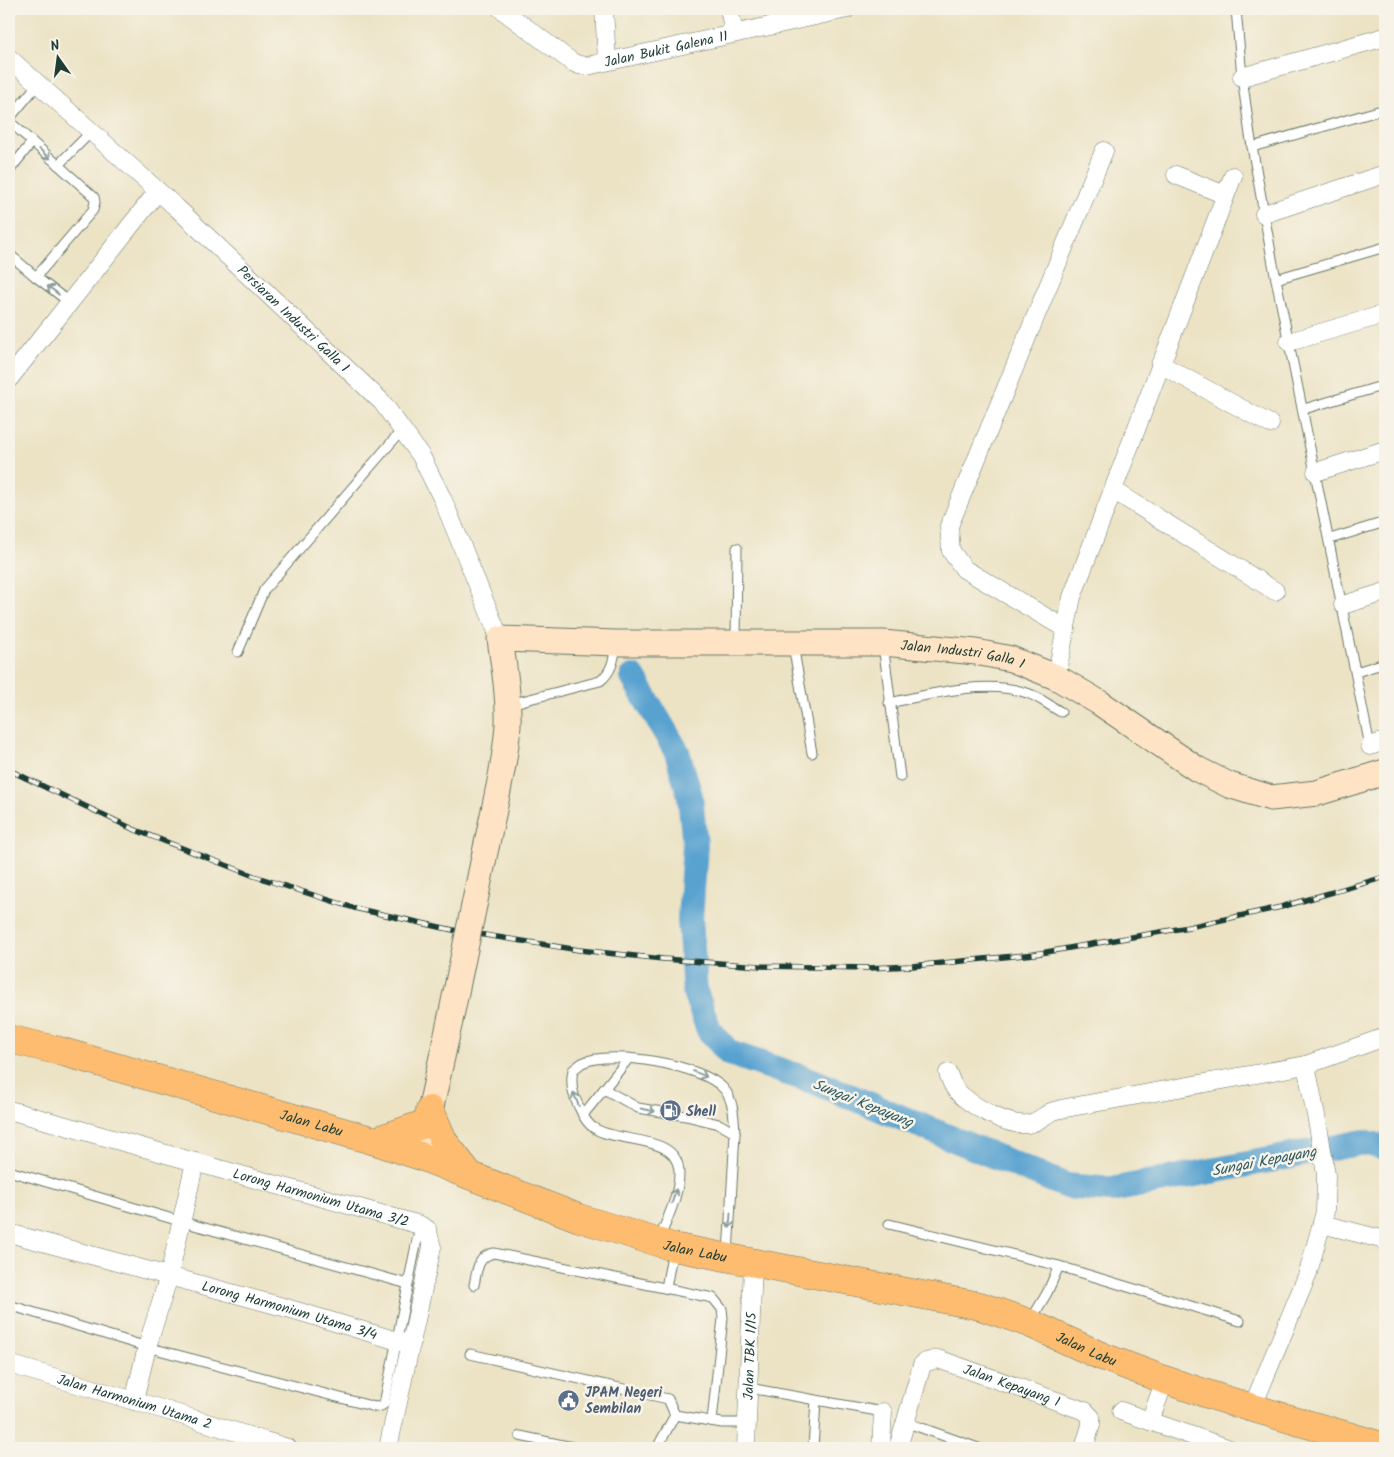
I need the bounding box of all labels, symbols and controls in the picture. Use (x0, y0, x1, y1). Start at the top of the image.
street label: Jalan Bukit Galena 11 (602, 25, 730, 74)
north arrow (32, 32, 82, 82)
text: N (48, 35, 62, 58)
one-way arrow (39, 148, 52, 160)
street label: Persiaran Industri Galla 1 (232, 260, 354, 378)
one-way arrow (47, 284, 60, 295)
street label: Jalan Industri Galla 1 (900, 635, 1028, 675)
one-way arrow (692, 1070, 707, 1080)
water label: Sungai Kepayang (809, 1073, 917, 1135)
one-way arrow (570, 1092, 580, 1107)
fuel station icon: Shell (658, 1099, 682, 1123)
place label: Shell (686, 1101, 716, 1123)
street label: Jalan Labu (277, 1104, 346, 1143)
one-way arrow (639, 1105, 655, 1115)
water label: Sungai Kepayang (1210, 1140, 1319, 1184)
street label: Lorong Harmonium Utama 3/2 (230, 1163, 411, 1233)
one-way arrow (670, 1189, 680, 1205)
one-way arrow (726, 1212, 735, 1228)
street label: Jalan Labu (660, 1235, 729, 1269)
street label: Lorong Harmonium Utama 3/4 (199, 1275, 380, 1346)
street label: Jalan TBK 1/15 (738, 1310, 763, 1400)
street label: Jalan Labu (1052, 1327, 1120, 1373)
street label: Jalan Kepayang 1 (960, 1359, 1063, 1413)
street label: Jalan Harmonium Utama 2 (54, 1369, 214, 1436)
place label: JPAM Negeri Sembilan (585, 1382, 663, 1420)
public building icon: JPAM Negeri Sembilan (557, 1388, 581, 1412)

